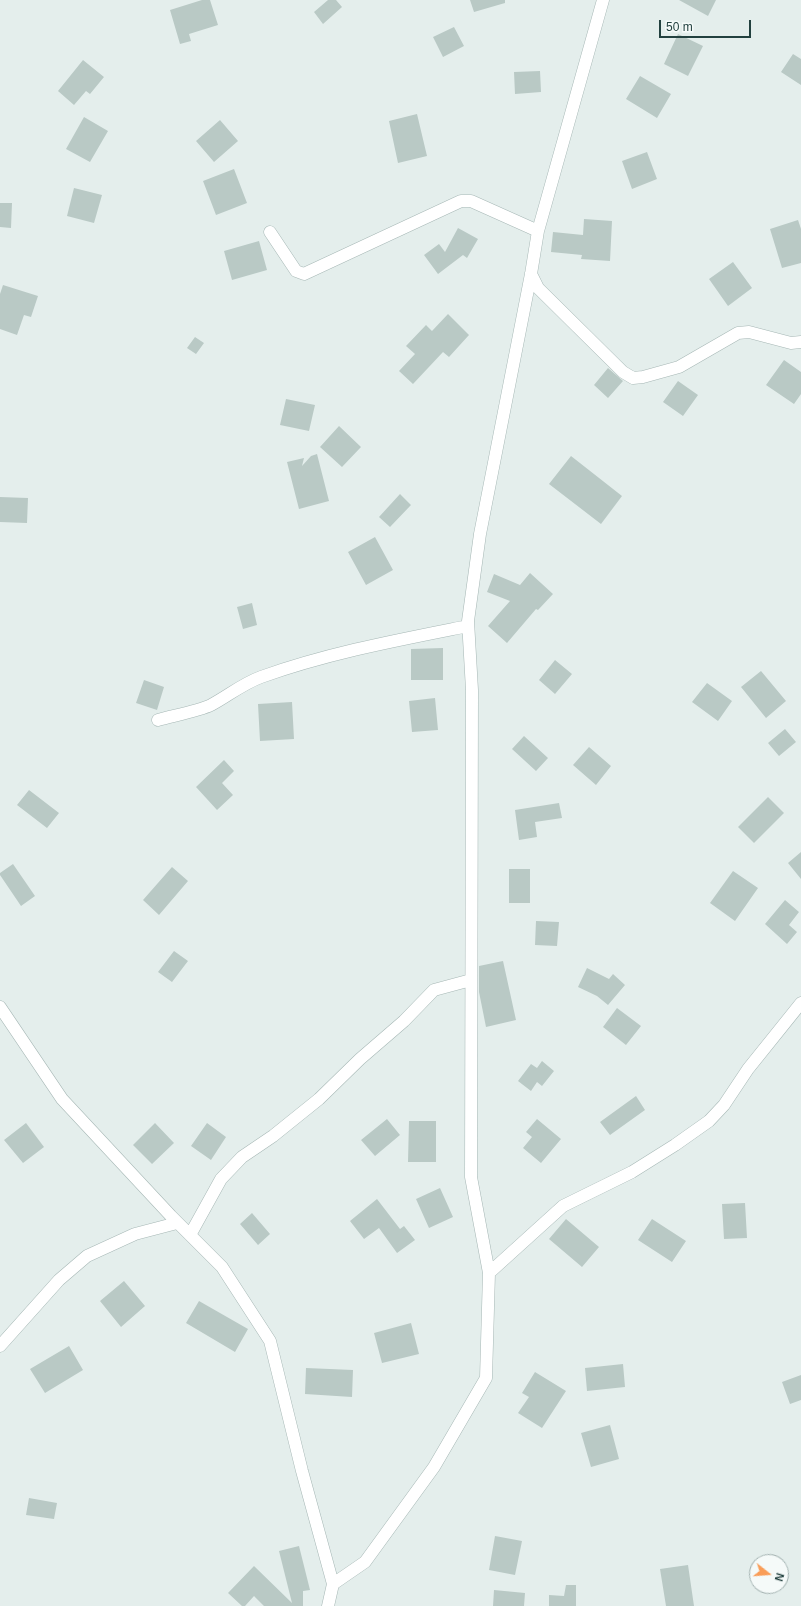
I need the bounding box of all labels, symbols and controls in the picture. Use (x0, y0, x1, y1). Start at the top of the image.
scale bar (661, 12, 753, 38)
text: 50 m (666, 20, 693, 34)
north arrow (749, 1554, 789, 1594)
text: N (773, 1572, 786, 1583)

